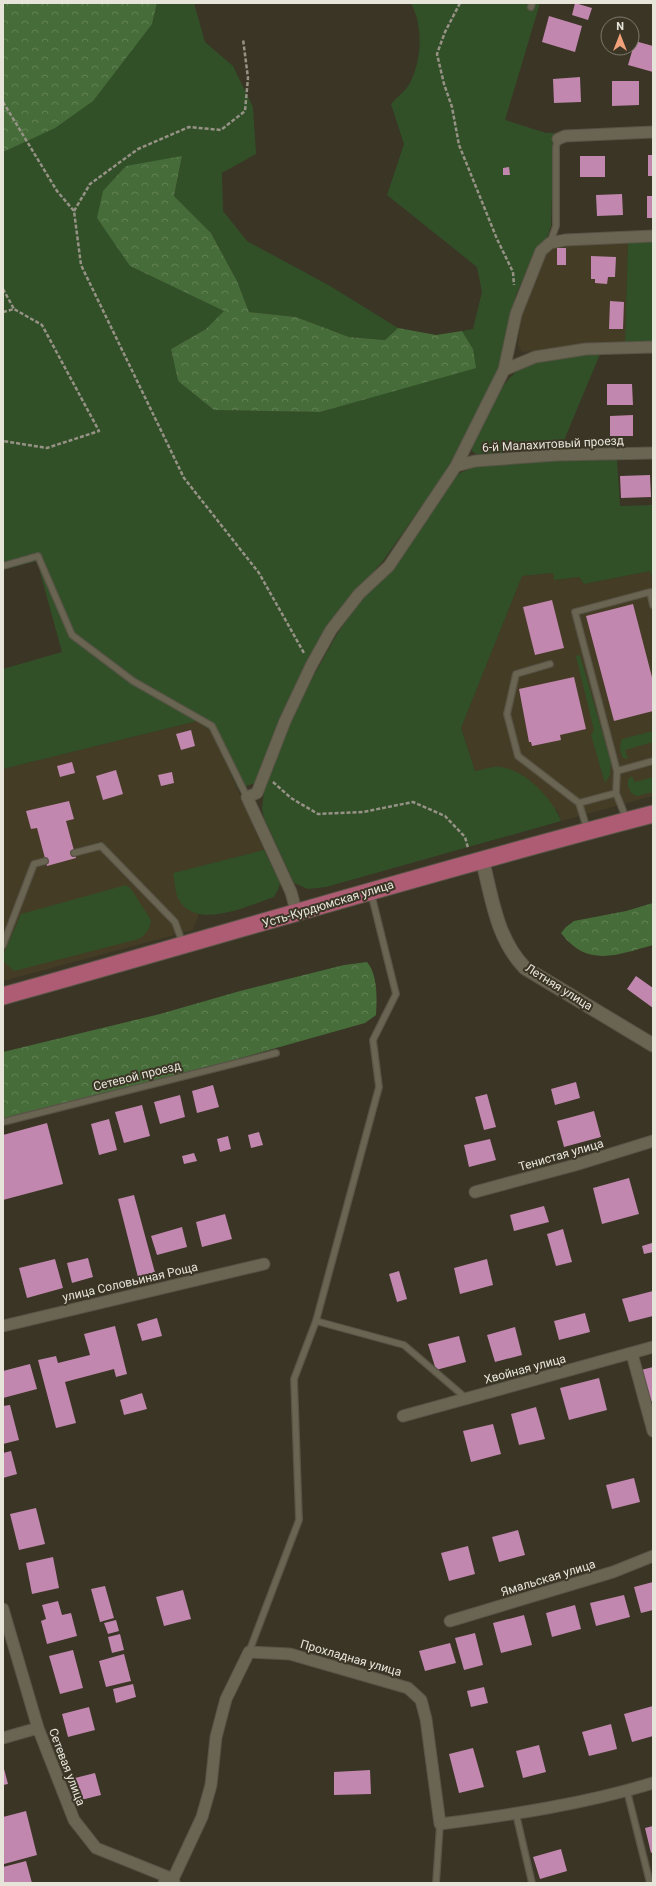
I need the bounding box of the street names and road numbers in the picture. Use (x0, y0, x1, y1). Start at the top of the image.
street label: 6-й Малахитовый проезд (482, 433, 624, 455)
street label: Усть-Курдюмская улица (261, 877, 395, 931)
street label: Летняя улица (523, 961, 595, 1013)
street label: Сетевой проезд (92, 1058, 182, 1094)
street label: Тенистая улица (517, 1136, 605, 1174)
street label: улица Соловьиная Роща (61, 1260, 199, 1304)
street label: Хвойная улица (483, 1351, 567, 1387)
street label: Ямальская улица (499, 1557, 597, 1599)
street label: Прохладная улица (299, 1637, 403, 1679)
street label: Сетевая улица (46, 1726, 88, 1808)

